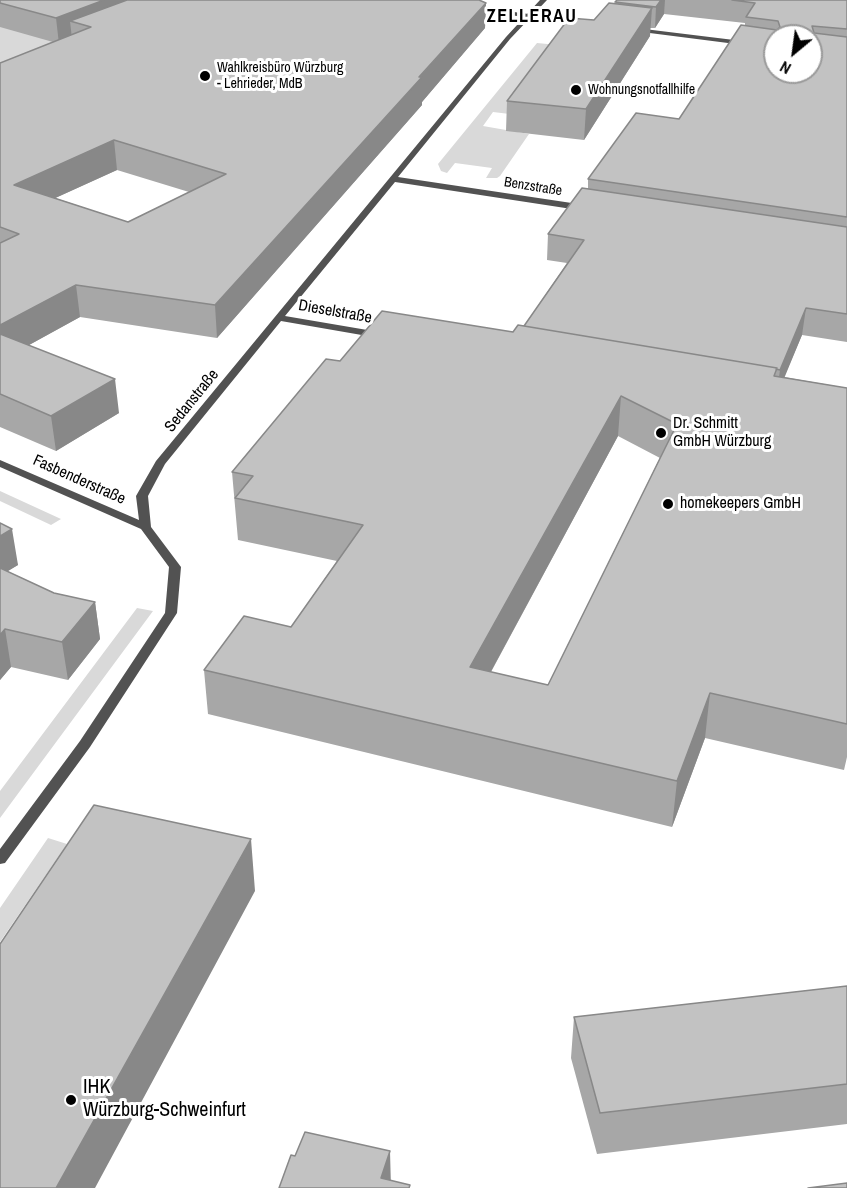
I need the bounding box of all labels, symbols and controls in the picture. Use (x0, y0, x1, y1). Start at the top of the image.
district label: ZELLERAU (487, 6, 577, 28)
north arrow (763, 24, 823, 84)
text: N (776, 56, 795, 80)
place label: Wahlkreisbüro Würzburg - Lehrieder, MdB (217, 60, 343, 92)
marker: Wahlkreisbüro Würzburg - Lehrieder, MdB (198, 69, 212, 83)
place label: Wohnungsnotfallhilfe (588, 82, 695, 98)
marker: Wohnungsnotfallhilfe (569, 83, 583, 97)
street label: Benzstraße (503, 174, 563, 200)
street label: Dieselstraße (297, 296, 373, 328)
street label: Sedanstraße (161, 366, 223, 436)
place label: Dr. Schmitt GmbH Würzburg (673, 414, 771, 452)
marker: Dr. Schmitt GmbH Würzburg (654, 426, 668, 440)
street label: Fasbenderstraße (30, 451, 128, 509)
place label: homekeepers GmbH (680, 494, 801, 514)
marker: homekeepers GmbH (661, 497, 675, 511)
place label: IHK Würzburg-Schweinfurt (83, 1076, 246, 1123)
marker: IHK Würzburg-Schweinfurt (64, 1093, 78, 1107)

